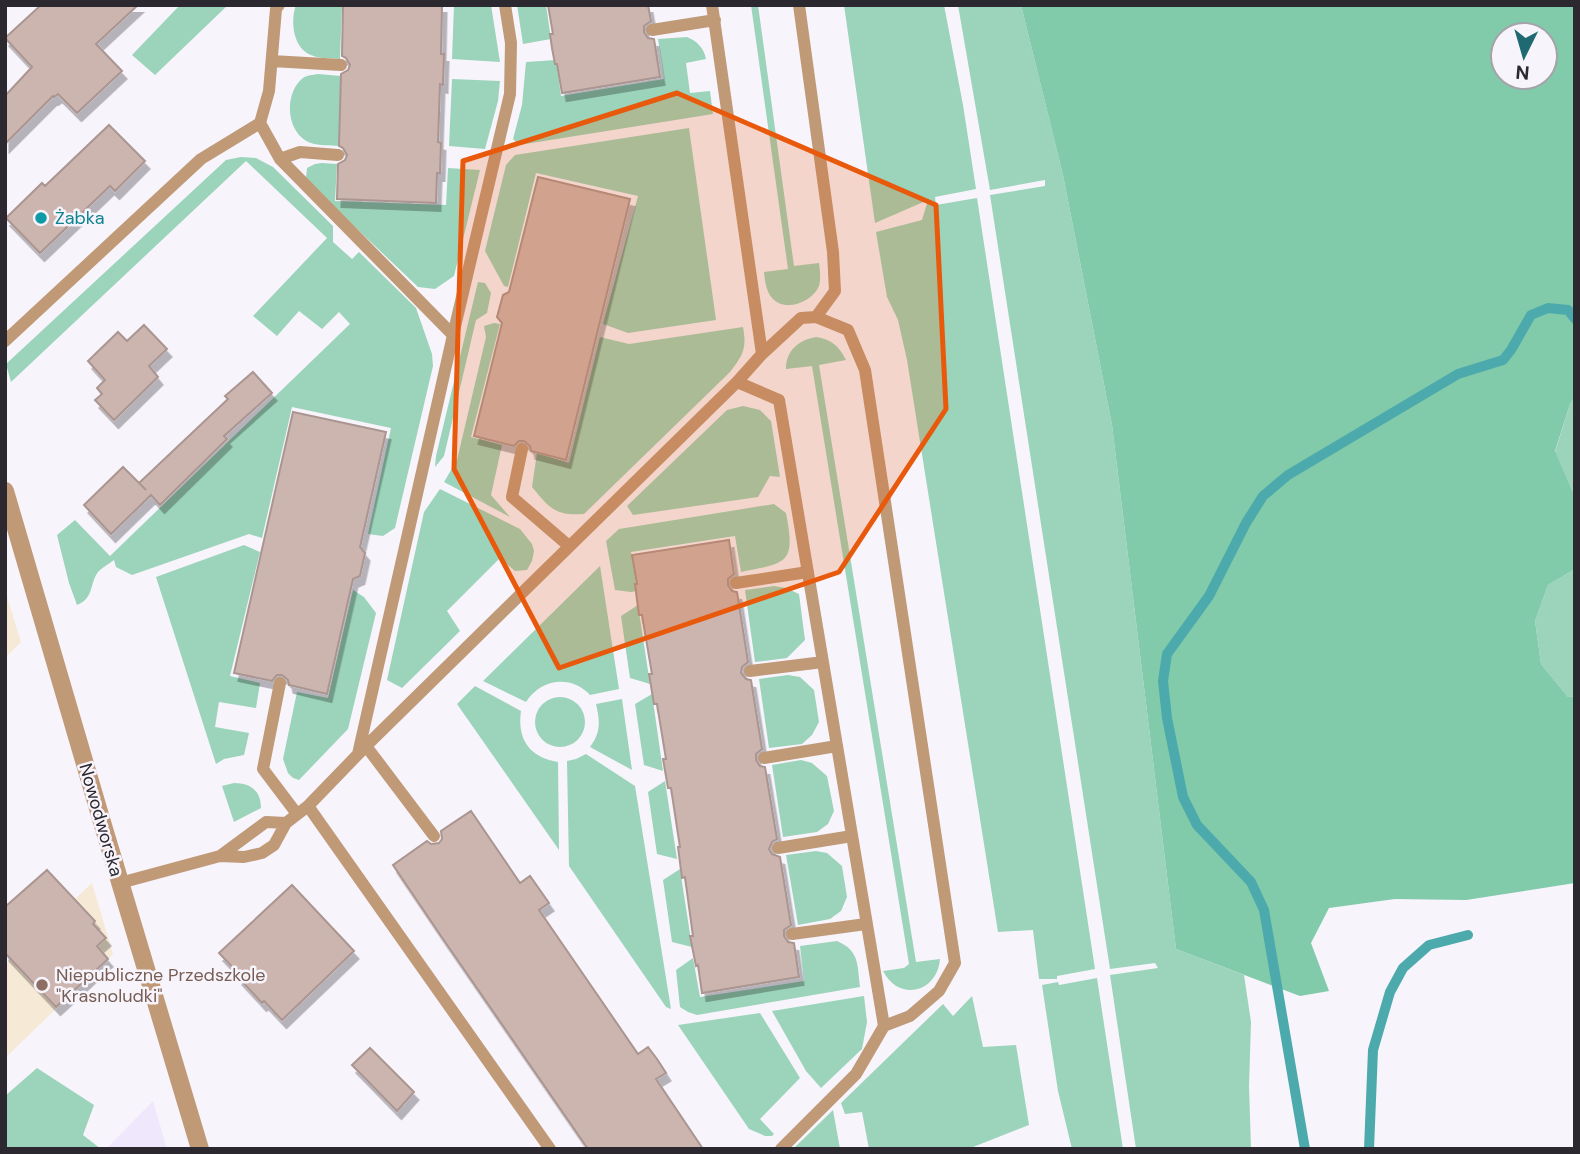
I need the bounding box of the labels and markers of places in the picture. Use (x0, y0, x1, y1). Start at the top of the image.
place label: Żabka (55, 206, 105, 230)
marker: Żabka (33, 210, 49, 226)
place label: Niepubliczne Przedszkole "Krasnoludki" (56, 963, 266, 1008)
marker: Niepubliczne Przedszkole "Krasnoludki" (34, 977, 50, 993)

